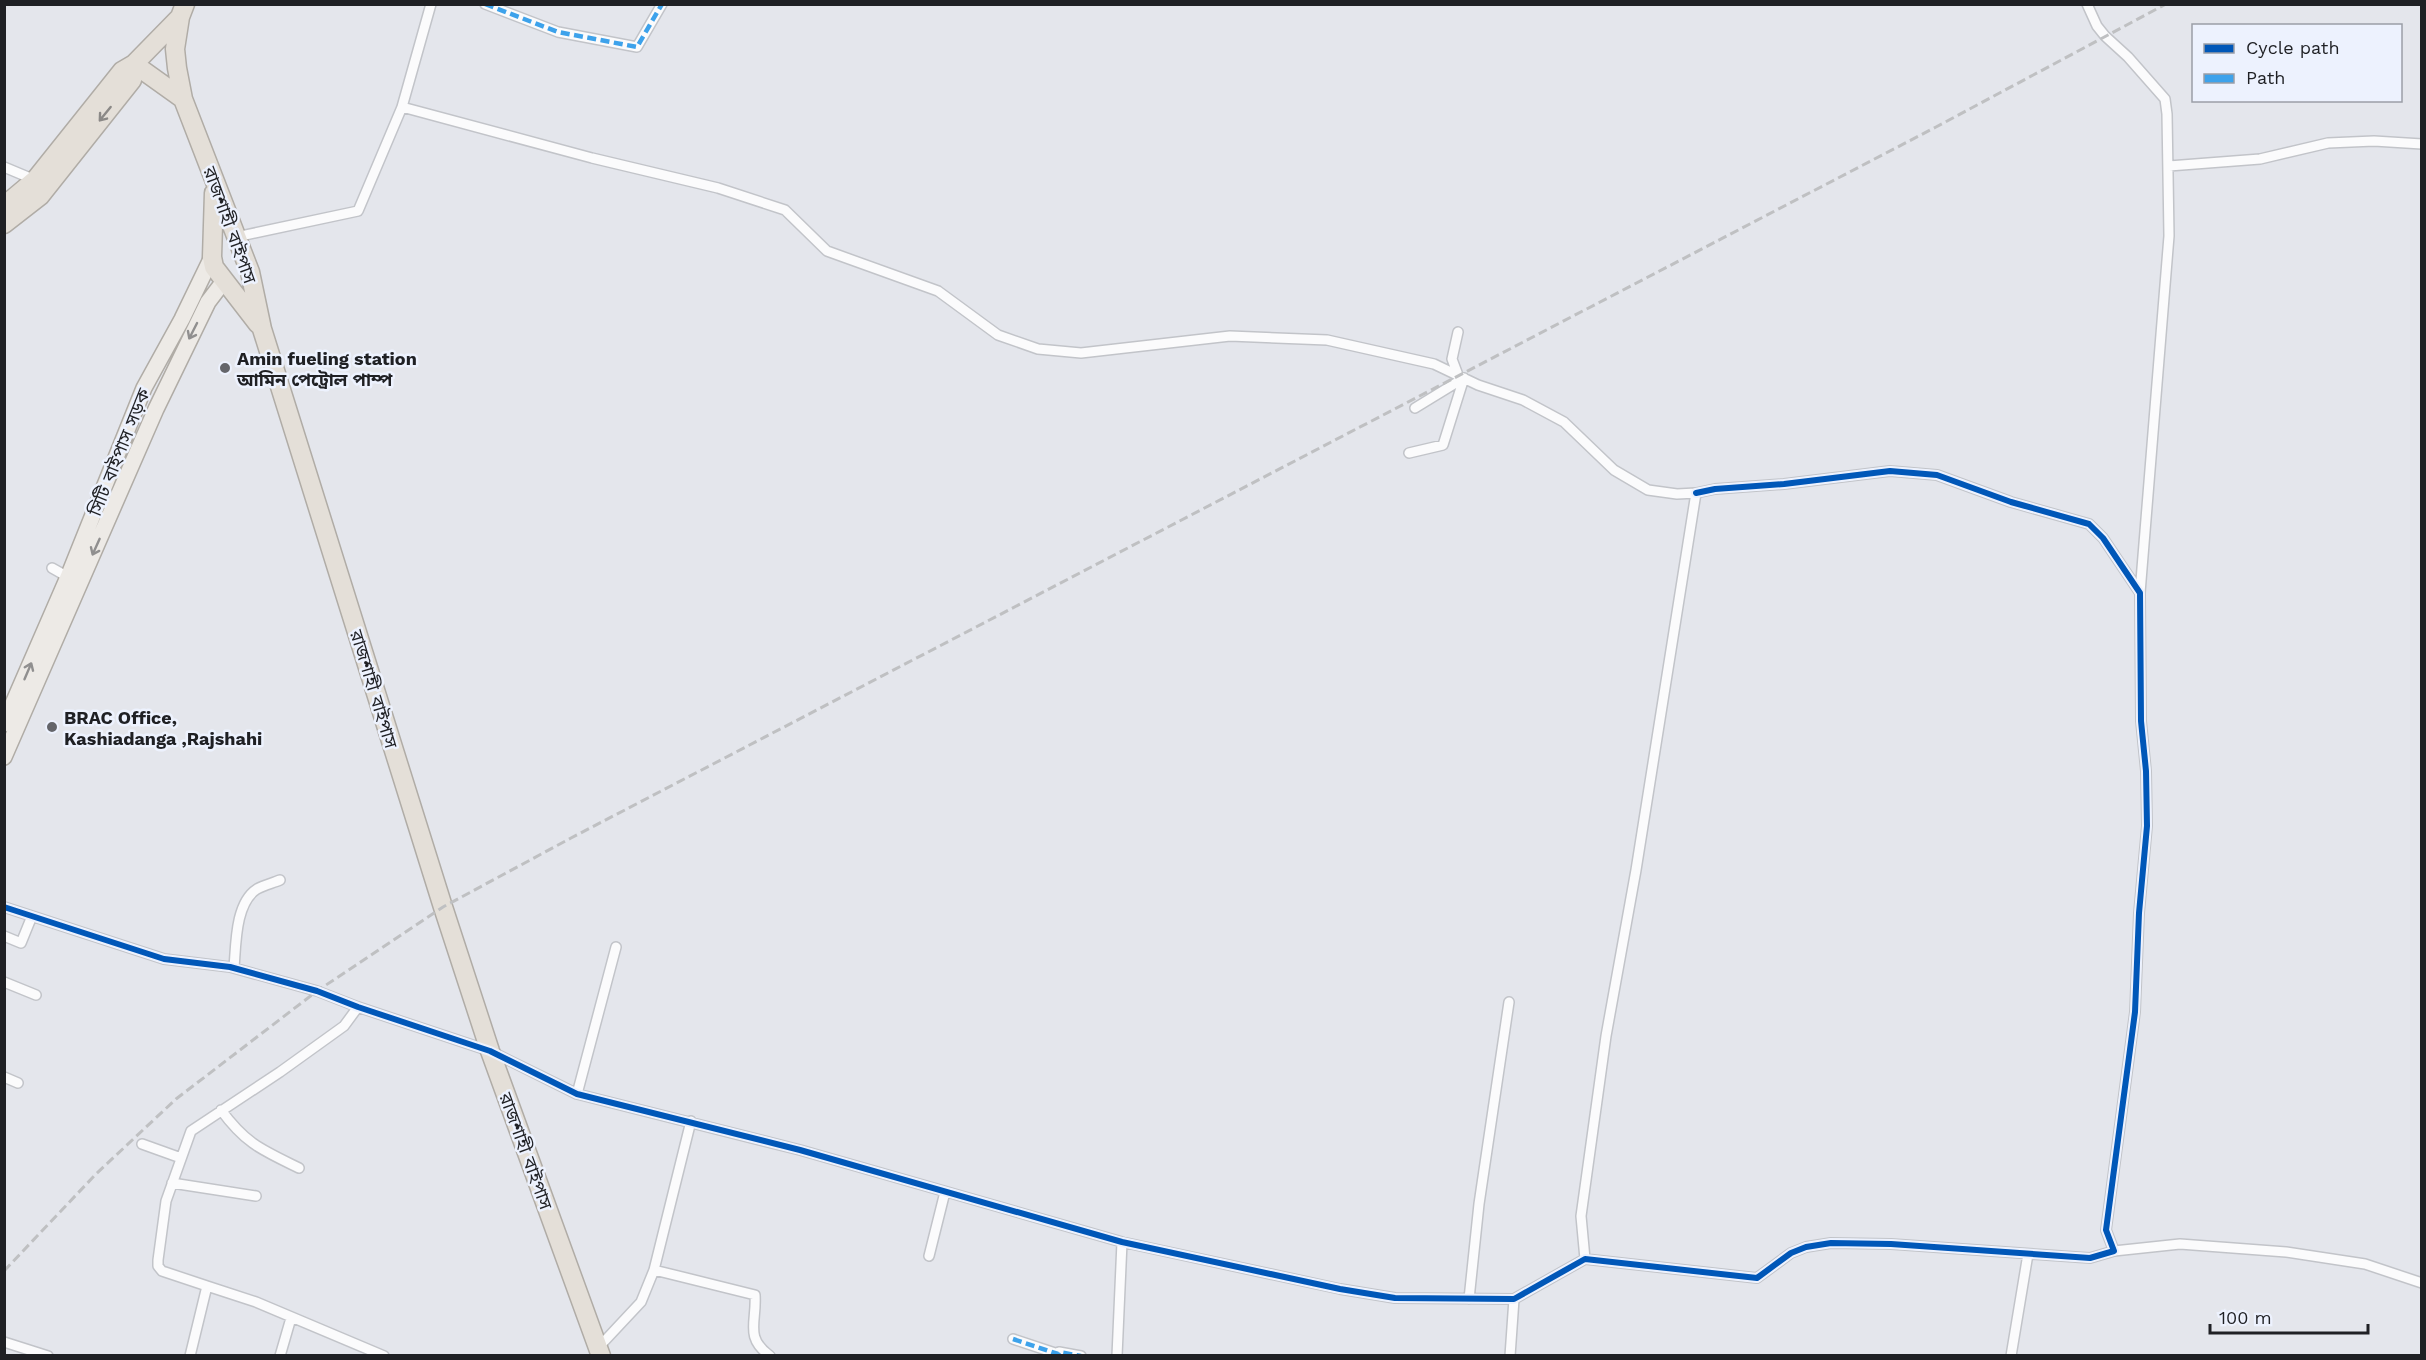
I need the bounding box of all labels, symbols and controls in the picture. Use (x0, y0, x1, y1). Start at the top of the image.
legend (2192, 24, 2402, 102)
text: Cycle path (2246, 37, 2340, 58)
text: Path (2246, 67, 2286, 88)
one-way arrow (99, 105, 112, 121)
street label: রাজশাহী বাইপাস (199, 163, 261, 287)
one-way arrow (187, 321, 198, 339)
place label: Amin fueling station আমিন পেট্রোল পাম্প (236, 348, 417, 390)
marker: Amin fueling station আমিন পেট্রোল পাম্প (218, 361, 232, 375)
street label: সিটি বাইপাস সড়ক (84, 385, 154, 520)
one-way arrow (90, 537, 101, 556)
street label: রাজশাহী বাইপাস (346, 626, 402, 751)
one-way arrow (23, 662, 34, 680)
place label: BRAC Office, Kashiadanga ,Rajshahi (64, 707, 262, 749)
marker: BRAC Office, Kashiadanga ,Rajshahi (45, 720, 59, 734)
street label: রাজশাহী বাইপাস (495, 1089, 557, 1213)
scale bar (2210, 1297, 2368, 1335)
text: 100 m (2219, 1307, 2272, 1328)

